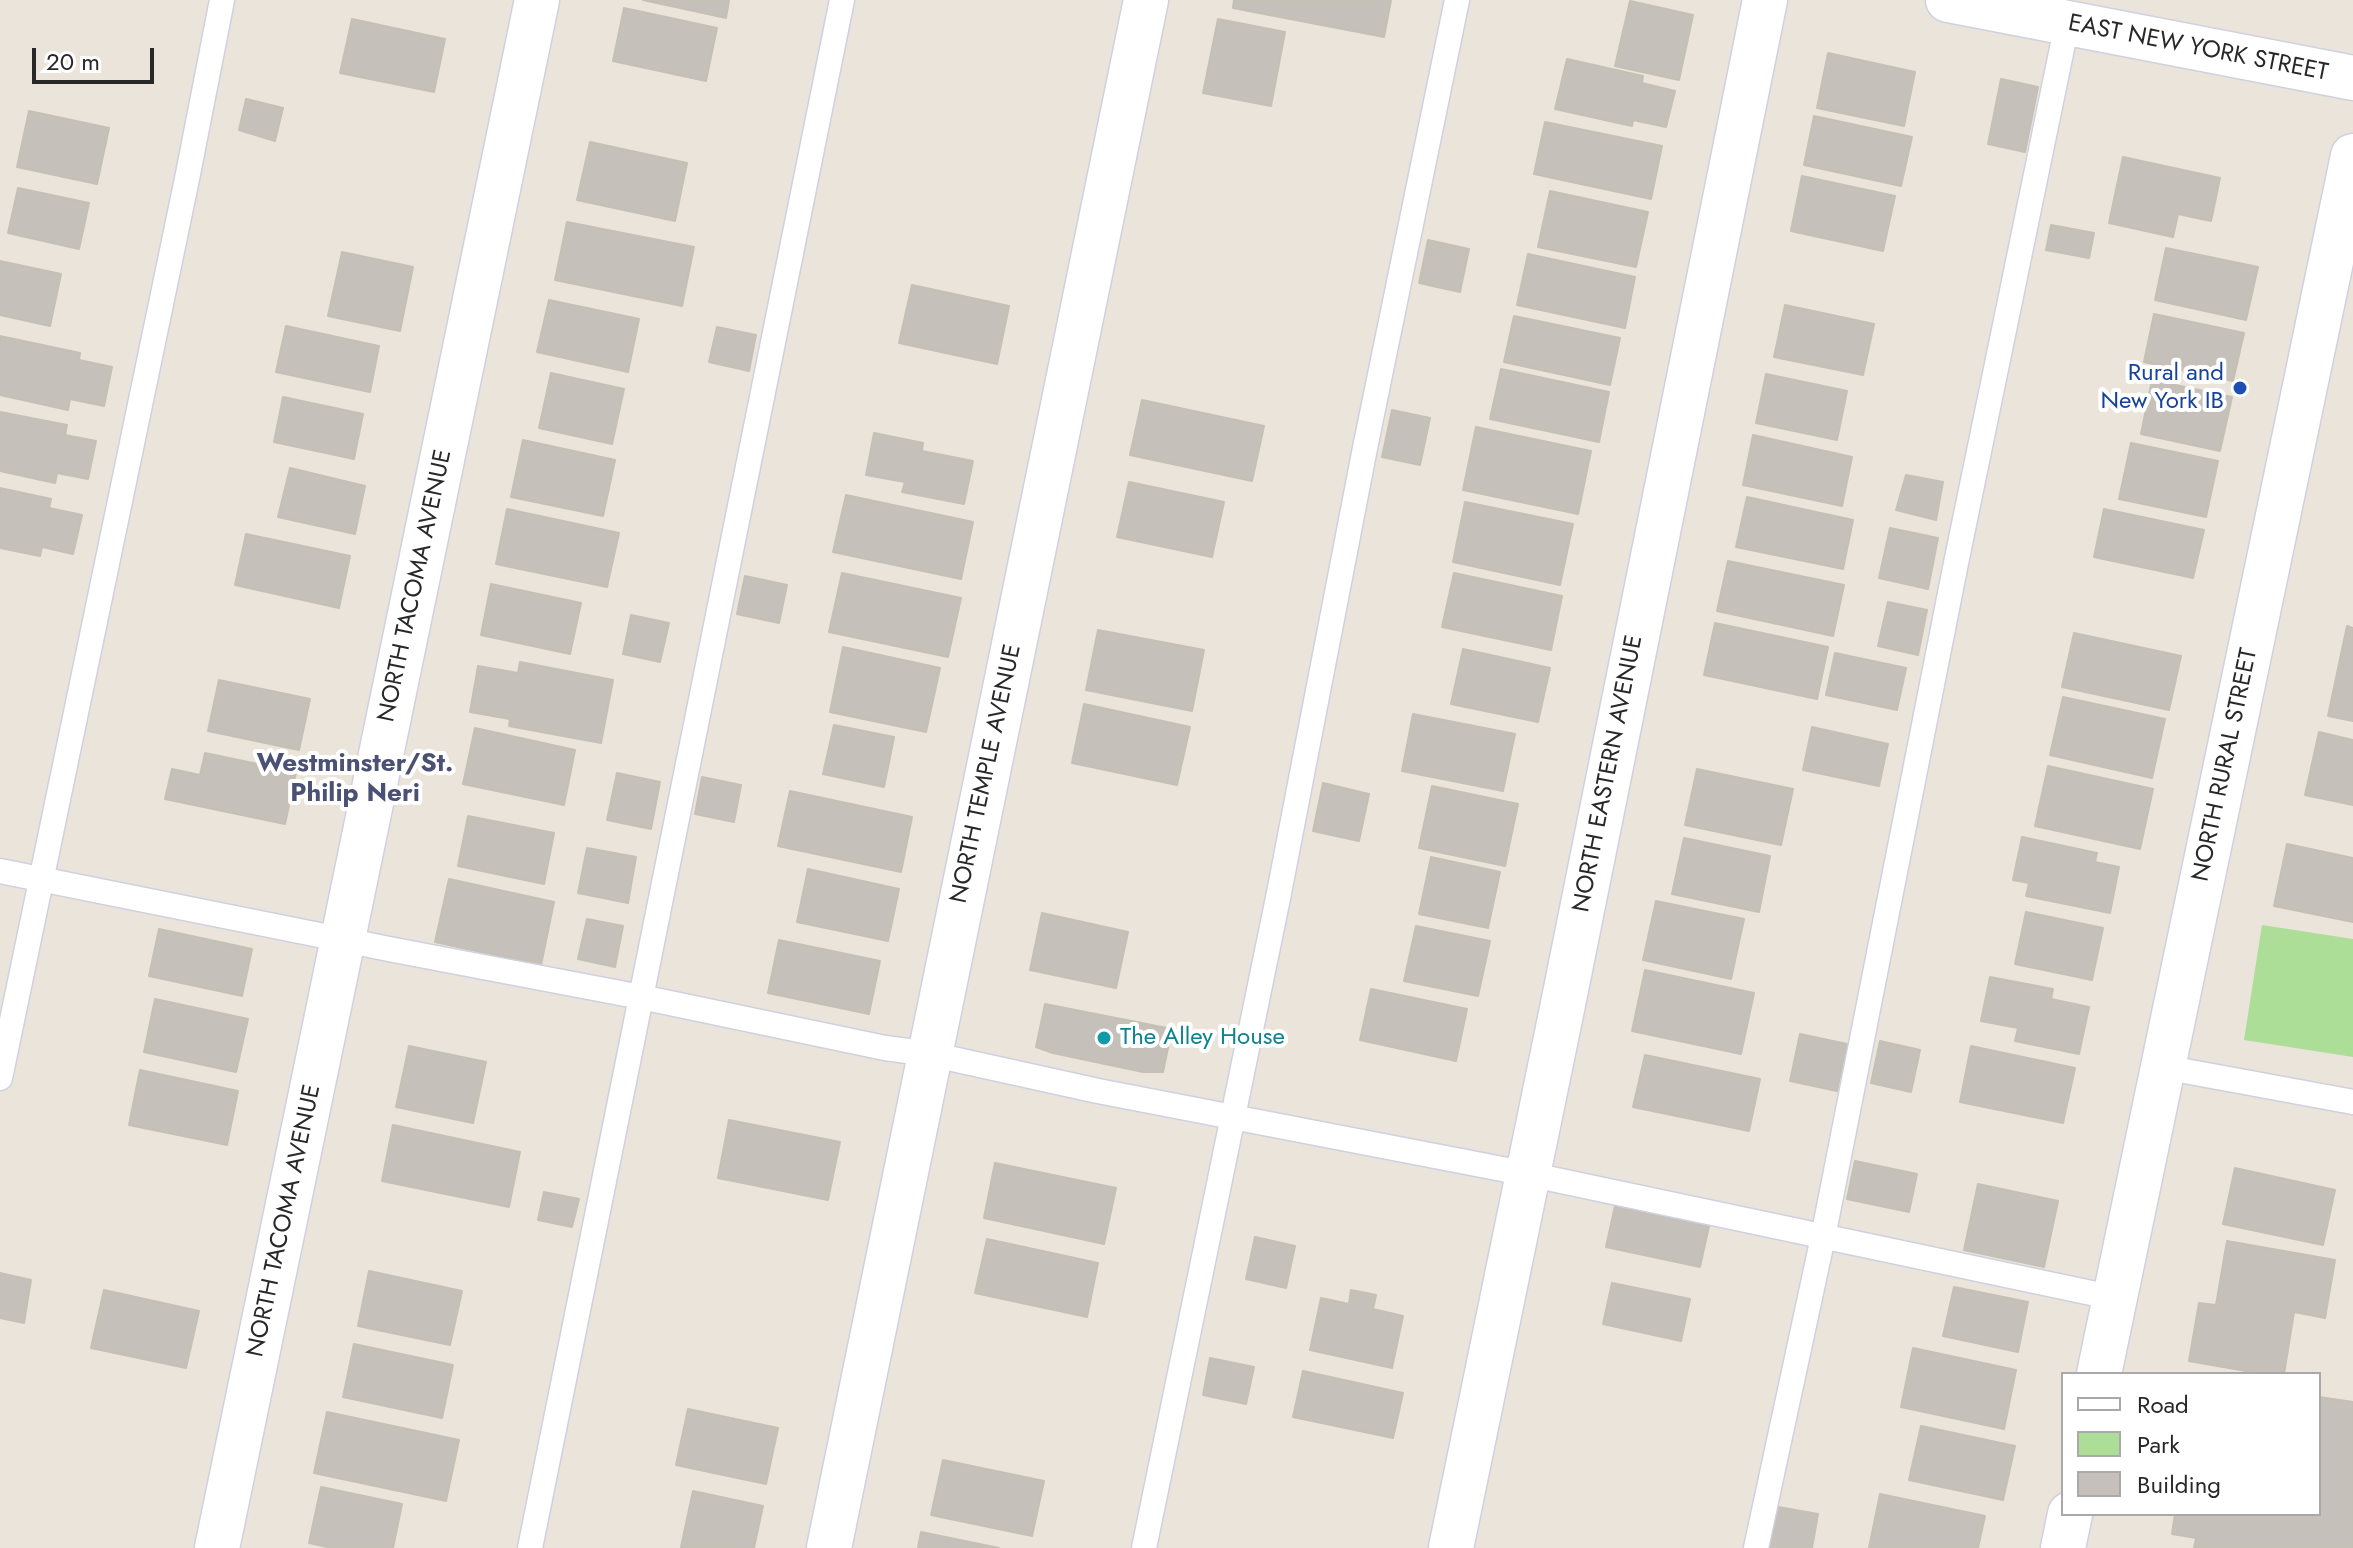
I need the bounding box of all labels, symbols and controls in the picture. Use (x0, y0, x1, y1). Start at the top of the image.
street label: EAST NEW YORK STREET (2066, 10, 2330, 88)
scale bar (36, 32, 158, 82)
text: 20 m (46, 44, 100, 79)
place label: Rural and New York IB (2100, 360, 2224, 416)
marker: Rural and New York IB (2231, 379, 2249, 397)
street label: NORTH TACOMA AVENUE (373, 447, 459, 725)
street label: NORTH EASTERN AVENUE (1568, 633, 1650, 915)
street label: NORTH TEMPLE AVENUE (945, 642, 1029, 906)
street label: NORTH RURAL STREET (2187, 646, 2265, 884)
district label: Westminster/St. Philip Neri (257, 749, 453, 810)
place label: The Alley House (1120, 1024, 1285, 1052)
marker: The Alley House (1095, 1029, 1113, 1047)
street label: NORTH TACOMA AVENUE (242, 1082, 328, 1360)
legend (2061, 1372, 2321, 1516)
text: Road (2137, 1387, 2189, 1422)
text: Park (2137, 1427, 2180, 1462)
text: Building (2137, 1467, 2221, 1502)

